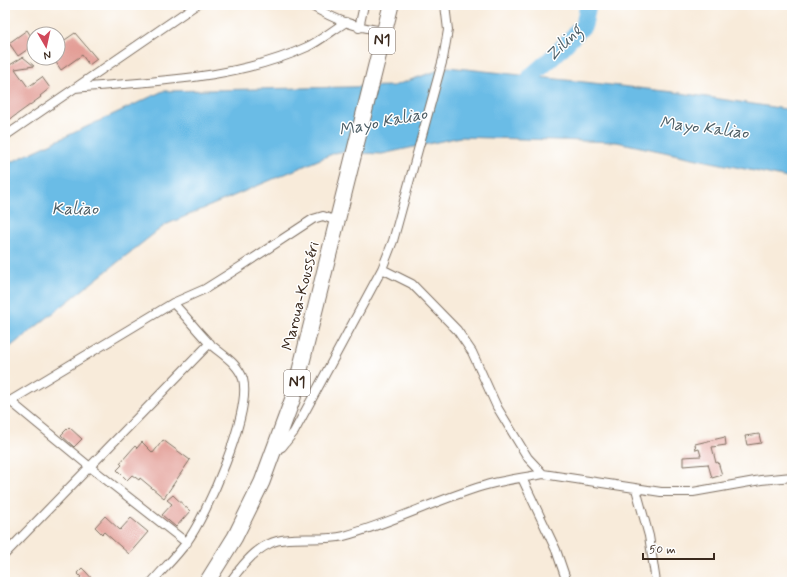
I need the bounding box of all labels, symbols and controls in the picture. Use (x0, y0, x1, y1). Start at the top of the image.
water label: Ziling (541, 18, 590, 68)
north arrow (26, 26, 66, 66)
road number: N1 (369, 28, 395, 54)
text: N (43, 47, 52, 62)
water label: Mayo Kaliao (337, 102, 430, 141)
water label: Mayo Kaliao (658, 112, 751, 145)
water label: Kaliao (52, 198, 99, 220)
street label: Maroua-Kousséri (277, 239, 325, 353)
road number: N1 (284, 370, 310, 396)
scale bar (643, 535, 714, 561)
text: 50 m (649, 542, 676, 558)

